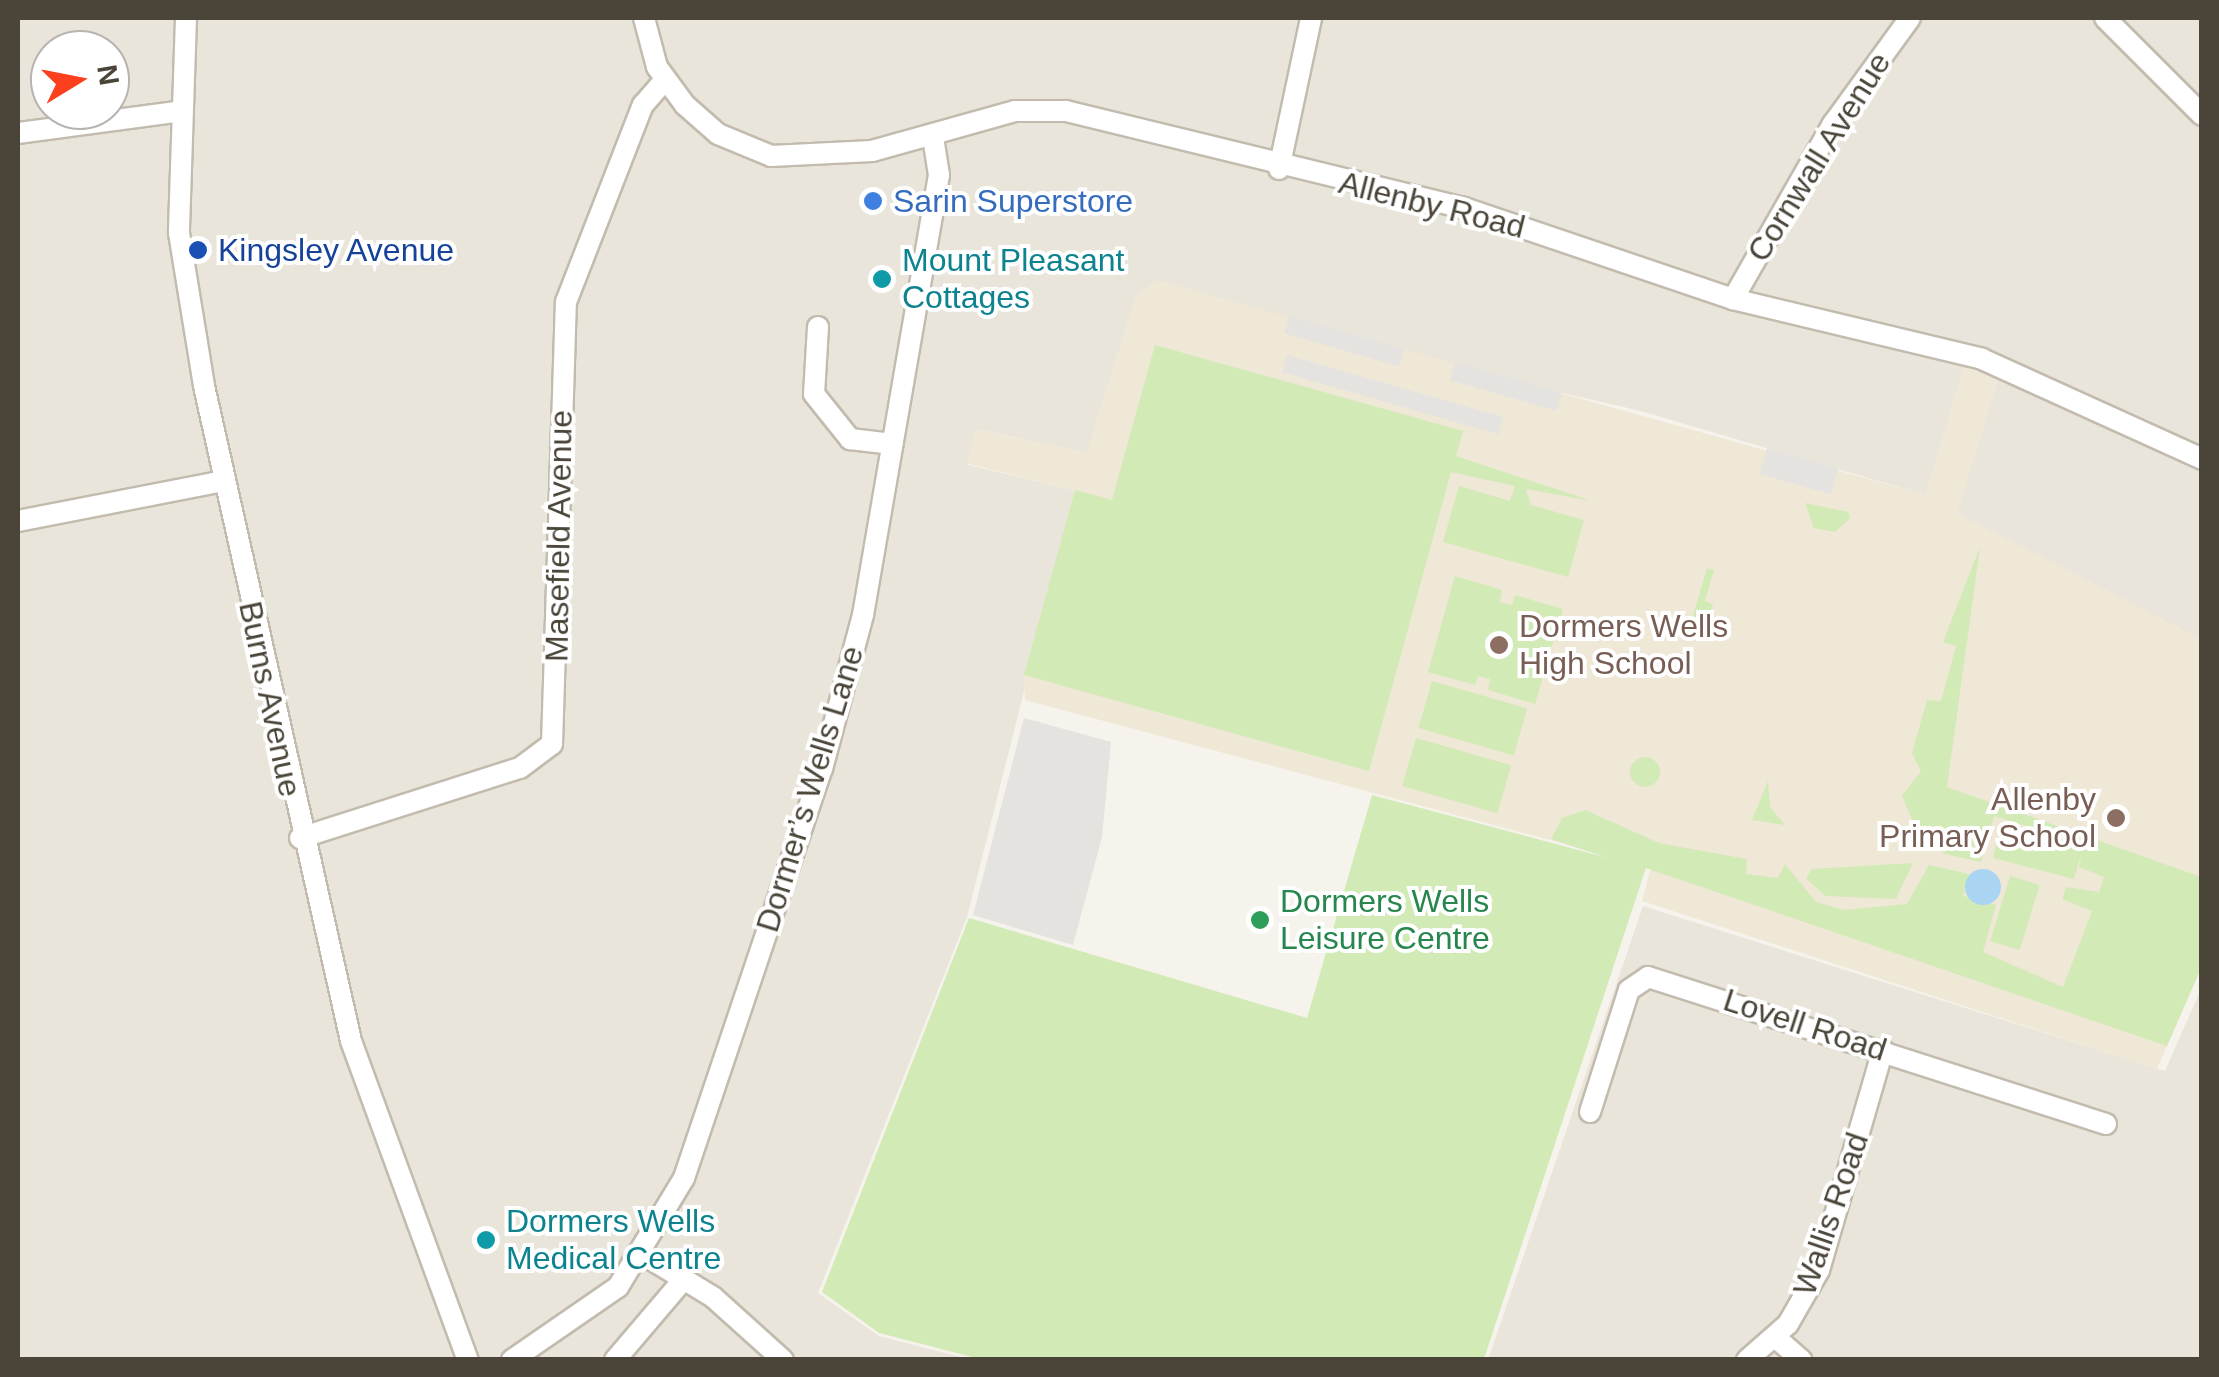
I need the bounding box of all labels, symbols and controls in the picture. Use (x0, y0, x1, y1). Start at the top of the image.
north arrow (30, 30, 130, 130)
street label: Cornwall Avenue (1739, 44, 1899, 270)
text: N (91, 62, 125, 88)
street label: Allenby Road (1335, 163, 1529, 247)
place label: Sarin Superstore (893, 182, 1133, 220)
marker: Sarin Superstore (862, 190, 884, 212)
place label: Kingsley Avenue (218, 231, 456, 269)
marker: Kingsley Avenue (187, 239, 209, 261)
place label: Mount Pleasant Cottages (902, 242, 1124, 317)
marker: Mount Pleasant Cottages (871, 268, 893, 290)
street label: Masefield Avenue (538, 409, 580, 663)
street label: Burns Avenue (230, 597, 310, 801)
place label: Dormers Wells High School (1519, 608, 1728, 683)
marker: Dormers Wells High School (1488, 634, 1510, 656)
street label: Dormer’s Wells Lane (748, 641, 872, 937)
place label: Allenby Primary School (1879, 781, 2096, 856)
marker: Allenby Primary School (2105, 807, 2127, 829)
place label: Dormers Wells Leisure Centre (1280, 883, 1490, 958)
marker: Dormers Wells Leisure Centre (1249, 909, 1271, 931)
street label: Lovell Road (1719, 981, 1891, 1069)
street label: Wallis Road (1785, 1128, 1877, 1300)
place label: Dormers Wells Medical Centre (506, 1203, 721, 1278)
marker: Dormers Wells Medical Centre (475, 1229, 497, 1251)

